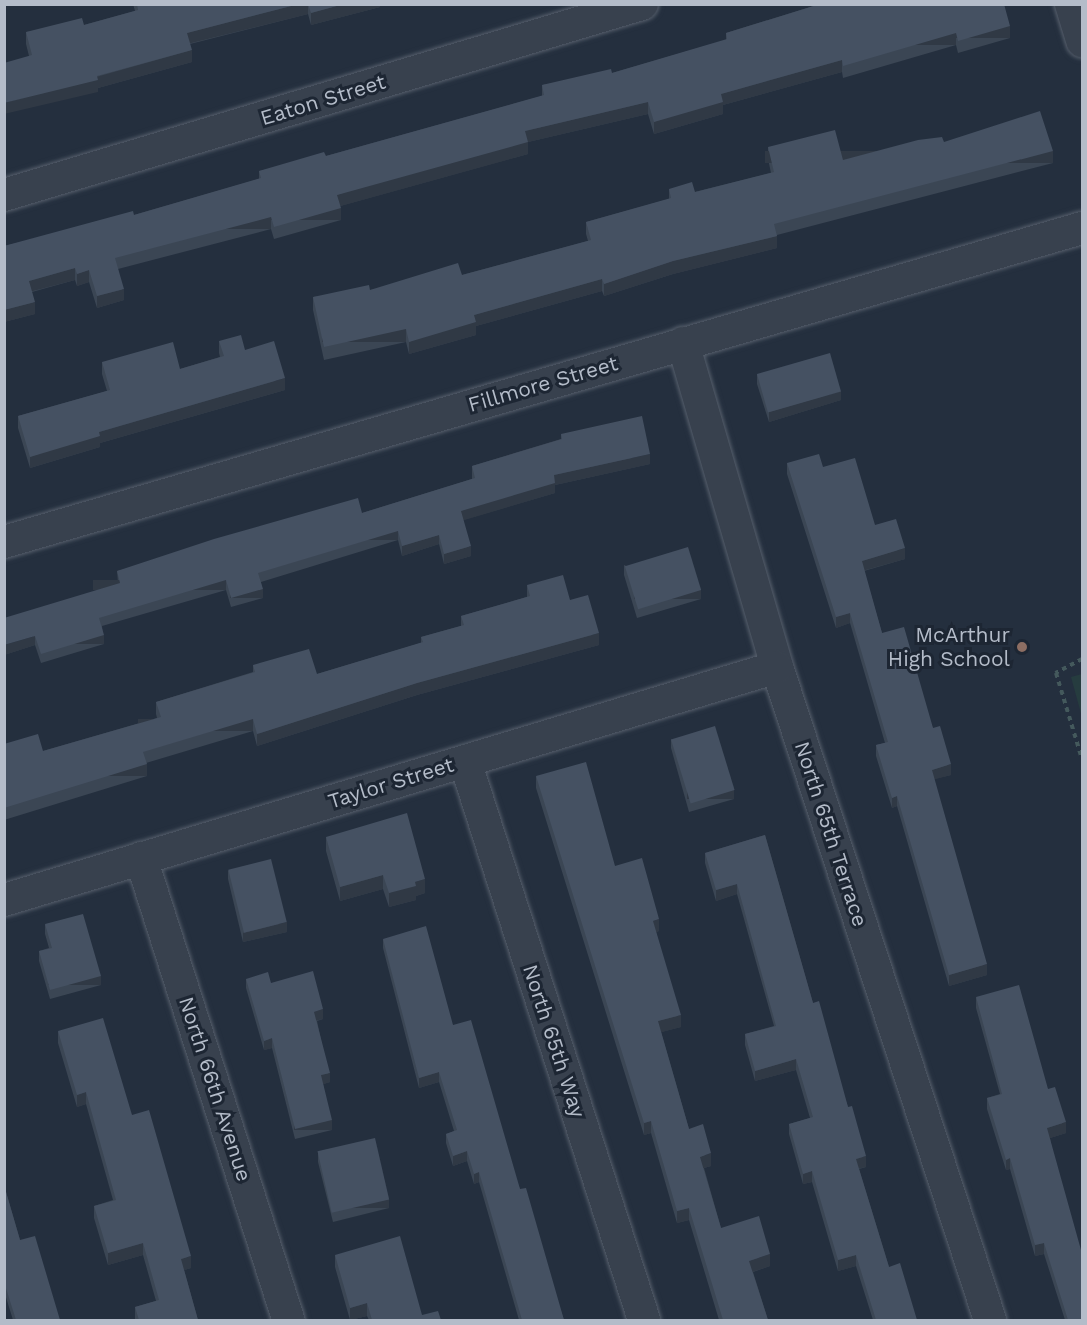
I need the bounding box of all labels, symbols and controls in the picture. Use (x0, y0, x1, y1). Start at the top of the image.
street label: Eaton Street (257, 69, 389, 131)
street label: Fillmore Street (465, 351, 621, 417)
place label: McArthur High School (888, 622, 1010, 672)
marker: McArthur High School (1015, 640, 1029, 654)
street label: North 65th Terrace (789, 738, 873, 930)
street label: Taylor Street (325, 752, 457, 814)
street label: North 65th Way (517, 961, 591, 1121)
street label: North 66th Avenue (173, 993, 257, 1185)

